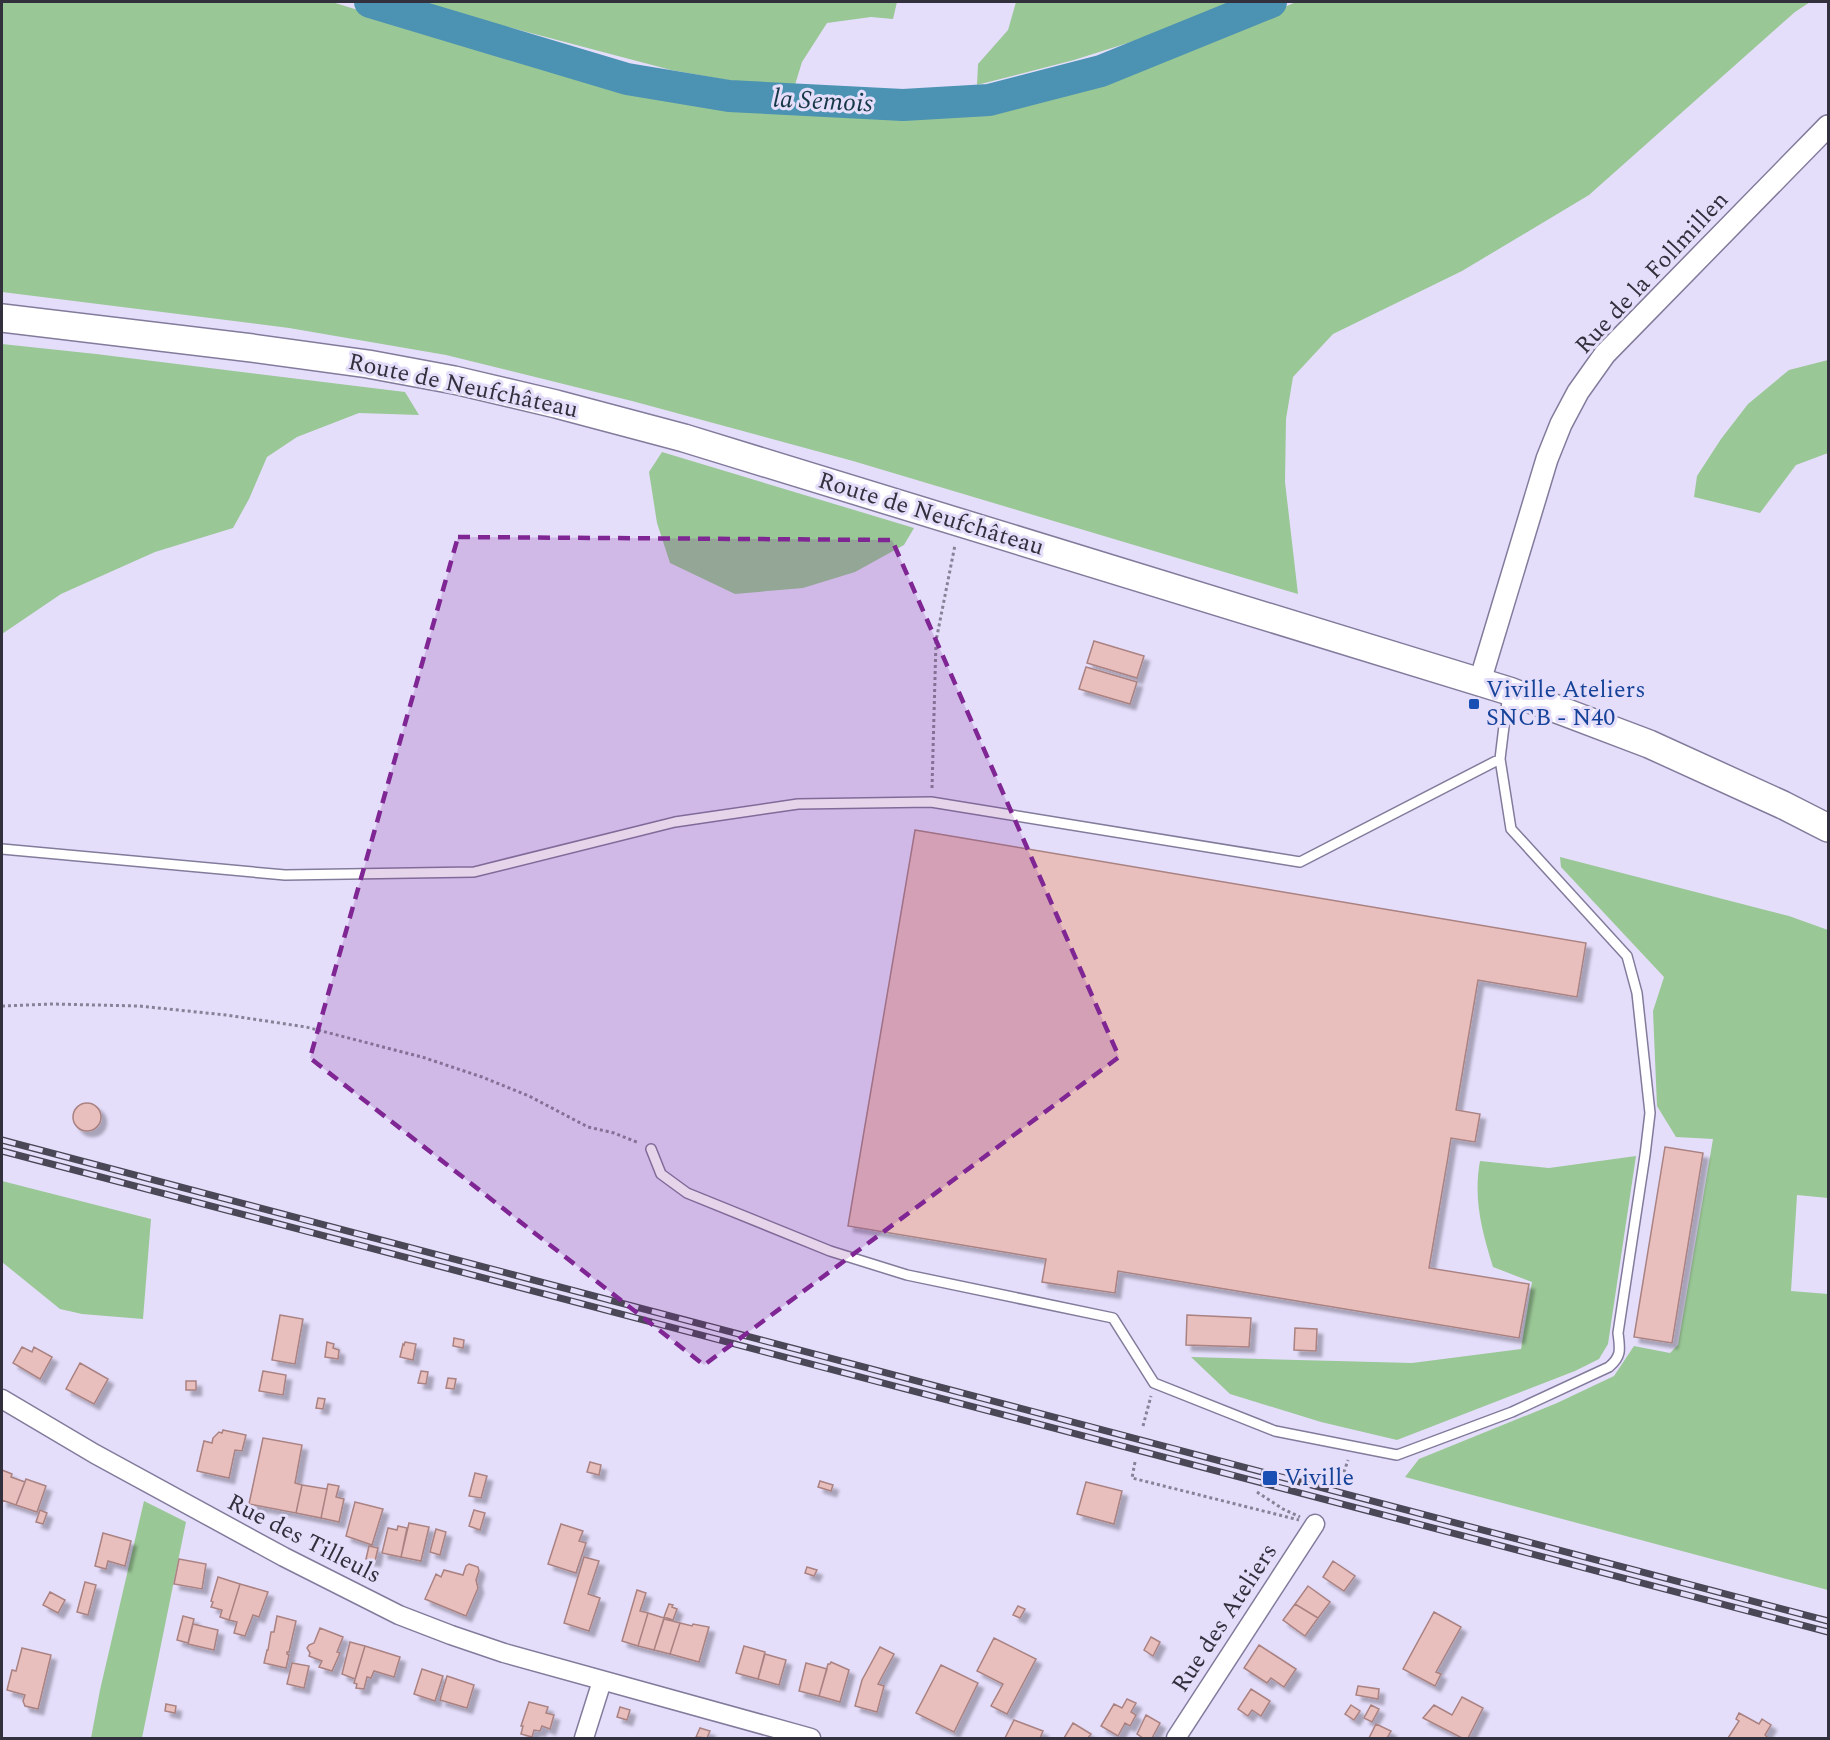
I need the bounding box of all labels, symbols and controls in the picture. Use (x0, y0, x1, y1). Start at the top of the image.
water label: la Semois (772, 78, 874, 124)
street label: Rue de la Follmillen (1567, 183, 1737, 363)
street label: Route de Neufchâteau (345, 344, 581, 428)
street label: Route de Neufchâteau (814, 463, 1048, 565)
place label: Viville Ateliers SNCB - N40 (1486, 672, 1646, 736)
marker: Viville Ateliers SNCB - N40 (1467, 697, 1481, 711)
place label: Viville (1284, 1460, 1354, 1496)
marker: Viville (1261, 1469, 1279, 1487)
street label: Rue des Tilleuls (221, 1485, 387, 1593)
street label: Rue des Ateliers (1163, 1536, 1287, 1700)

